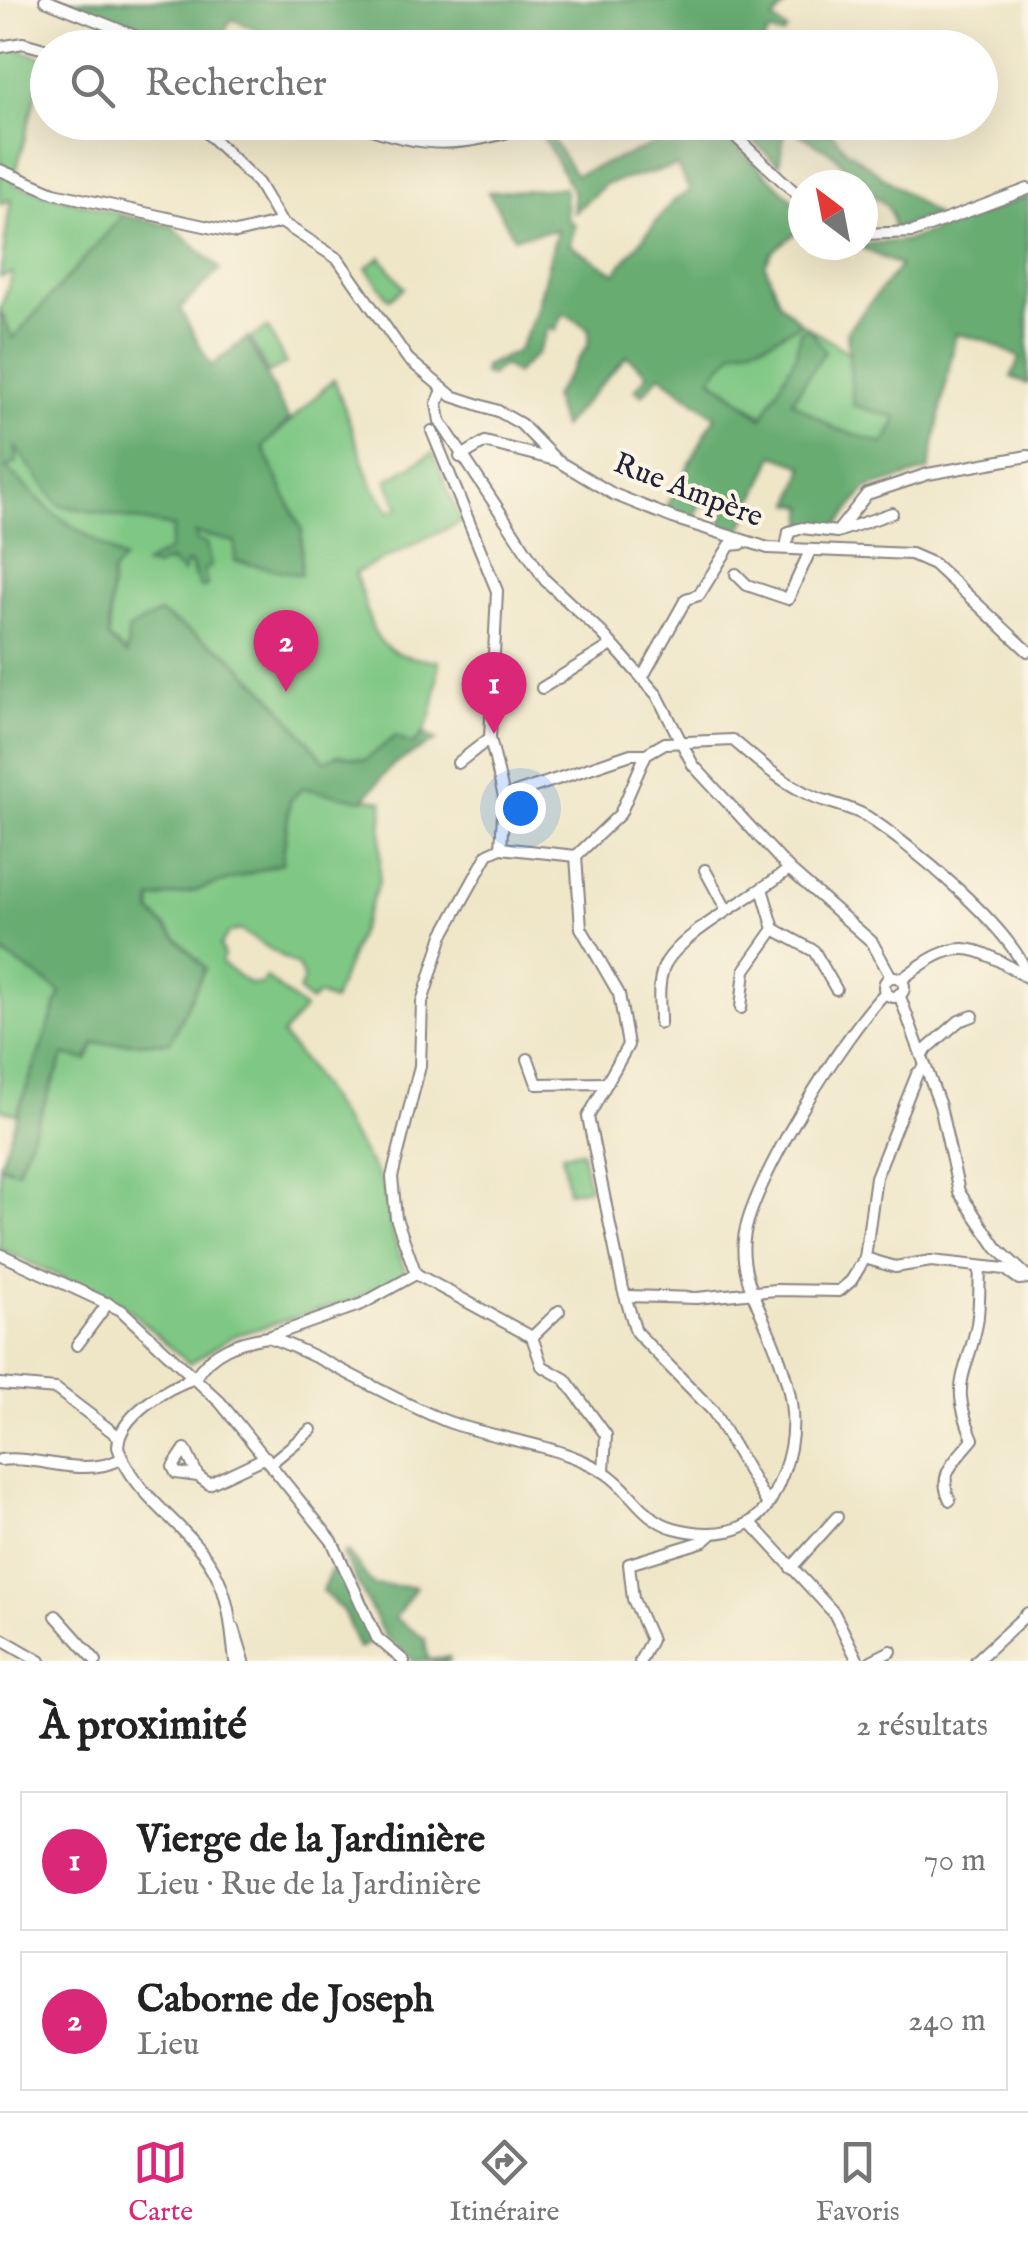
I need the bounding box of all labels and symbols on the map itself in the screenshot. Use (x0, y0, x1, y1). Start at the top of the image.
north arrow (788, 170, 878, 260)
street label: Rue Ampère (608, 445, 768, 537)
pin: 2 (254, 610, 318, 692)
pin: 1 (462, 652, 526, 734)
your location (495, 783, 546, 834)

